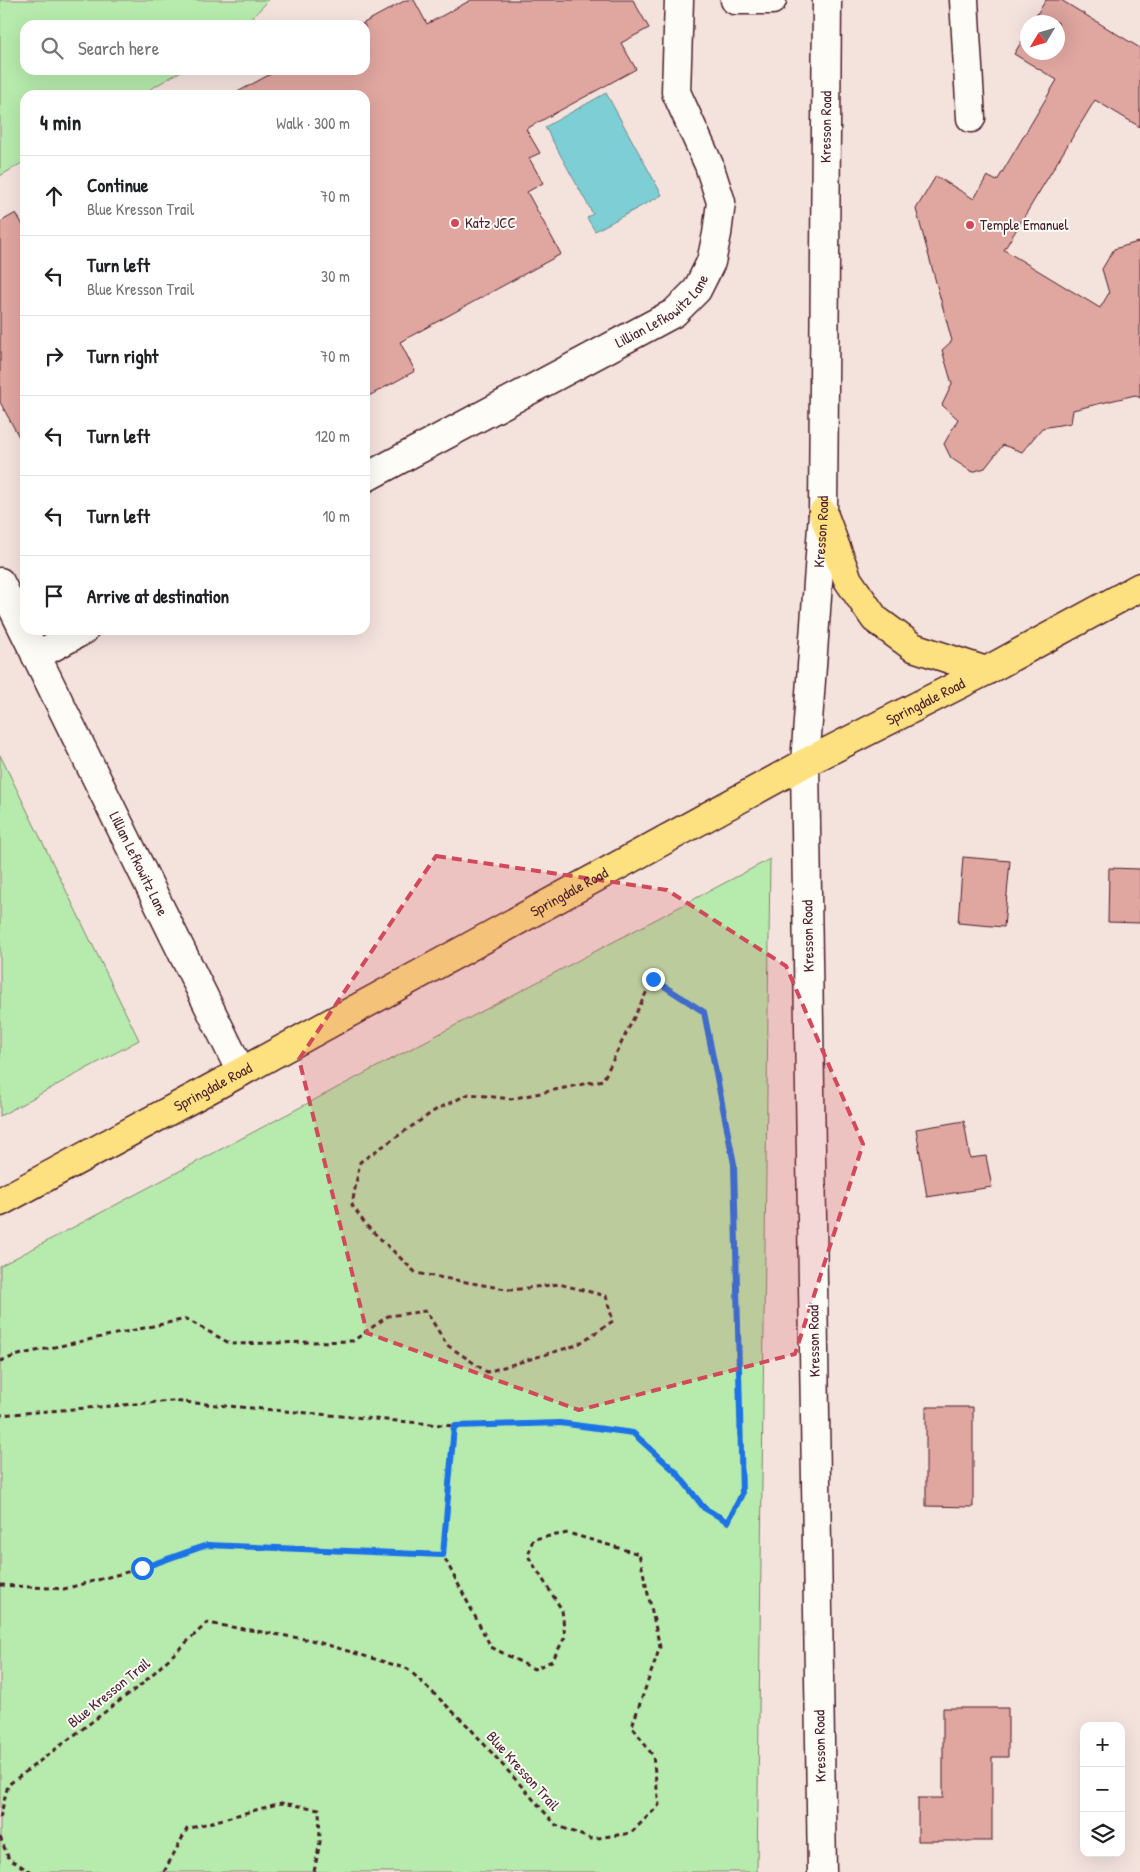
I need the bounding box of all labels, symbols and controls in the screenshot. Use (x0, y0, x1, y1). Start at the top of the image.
north arrow (1020, 15, 1065, 60)
search box (20, 20, 370, 75)
icon: search (38, 34, 66, 62)
text: Search here (78, 35, 159, 61)
street label: Kresson Road (815, 91, 836, 163)
text: 4 min (40, 108, 81, 137)
text: Walk · 300 m (276, 112, 350, 134)
text: Continue (87, 172, 148, 198)
icon: ahead (40, 182, 68, 210)
text: 70 m (320, 185, 350, 207)
text: Blue Kresson Trail (87, 198, 194, 220)
place label: Katz JCC (465, 212, 516, 233)
place label: Temple Emanuel (980, 214, 1068, 235)
marker: Katz JCC (449, 217, 461, 229)
marker: Temple Emanuel (964, 219, 976, 231)
text: Turn left (87, 252, 150, 278)
icon: left (40, 262, 68, 290)
text: 30 m (321, 265, 350, 287)
street label: Lillian Lefkowitz Lane (611, 271, 713, 353)
text: Blue Kresson Trail (87, 278, 194, 300)
icon: right (40, 342, 68, 370)
text: Turn right (87, 343, 158, 369)
text: 70 m (320, 345, 350, 367)
icon: left (40, 422, 68, 450)
text: Turn left (87, 423, 150, 449)
text: 120 m (315, 425, 350, 447)
street label: Kresson Road (808, 496, 833, 568)
icon: left (40, 502, 68, 530)
text: Turn left (87, 503, 150, 529)
text: 10 m (322, 505, 350, 527)
icon: arrive (40, 582, 68, 610)
text: Arrive at destination (87, 583, 229, 609)
street label: Springdale Road (882, 673, 968, 730)
street label: Lillian Lefkowitz Lane (104, 808, 174, 919)
street label: Springdale Road (526, 862, 612, 922)
street label: Kresson Road (796, 900, 819, 972)
route end (642, 968, 665, 991)
street label: Springdale Road (170, 1057, 256, 1116)
street label: Kresson Road (802, 1305, 825, 1377)
route start (131, 1557, 154, 1580)
street label: Blue Kresson Trail (63, 1653, 154, 1732)
street label: Kresson Road (808, 1710, 831, 1782)
map controls (1080, 1722, 1125, 1857)
button: + (1080, 1722, 1125, 1767)
street label: Blue Kresson Trail (482, 1726, 565, 1815)
button: − (1080, 1767, 1125, 1812)
button: layers (1080, 1812, 1125, 1857)

